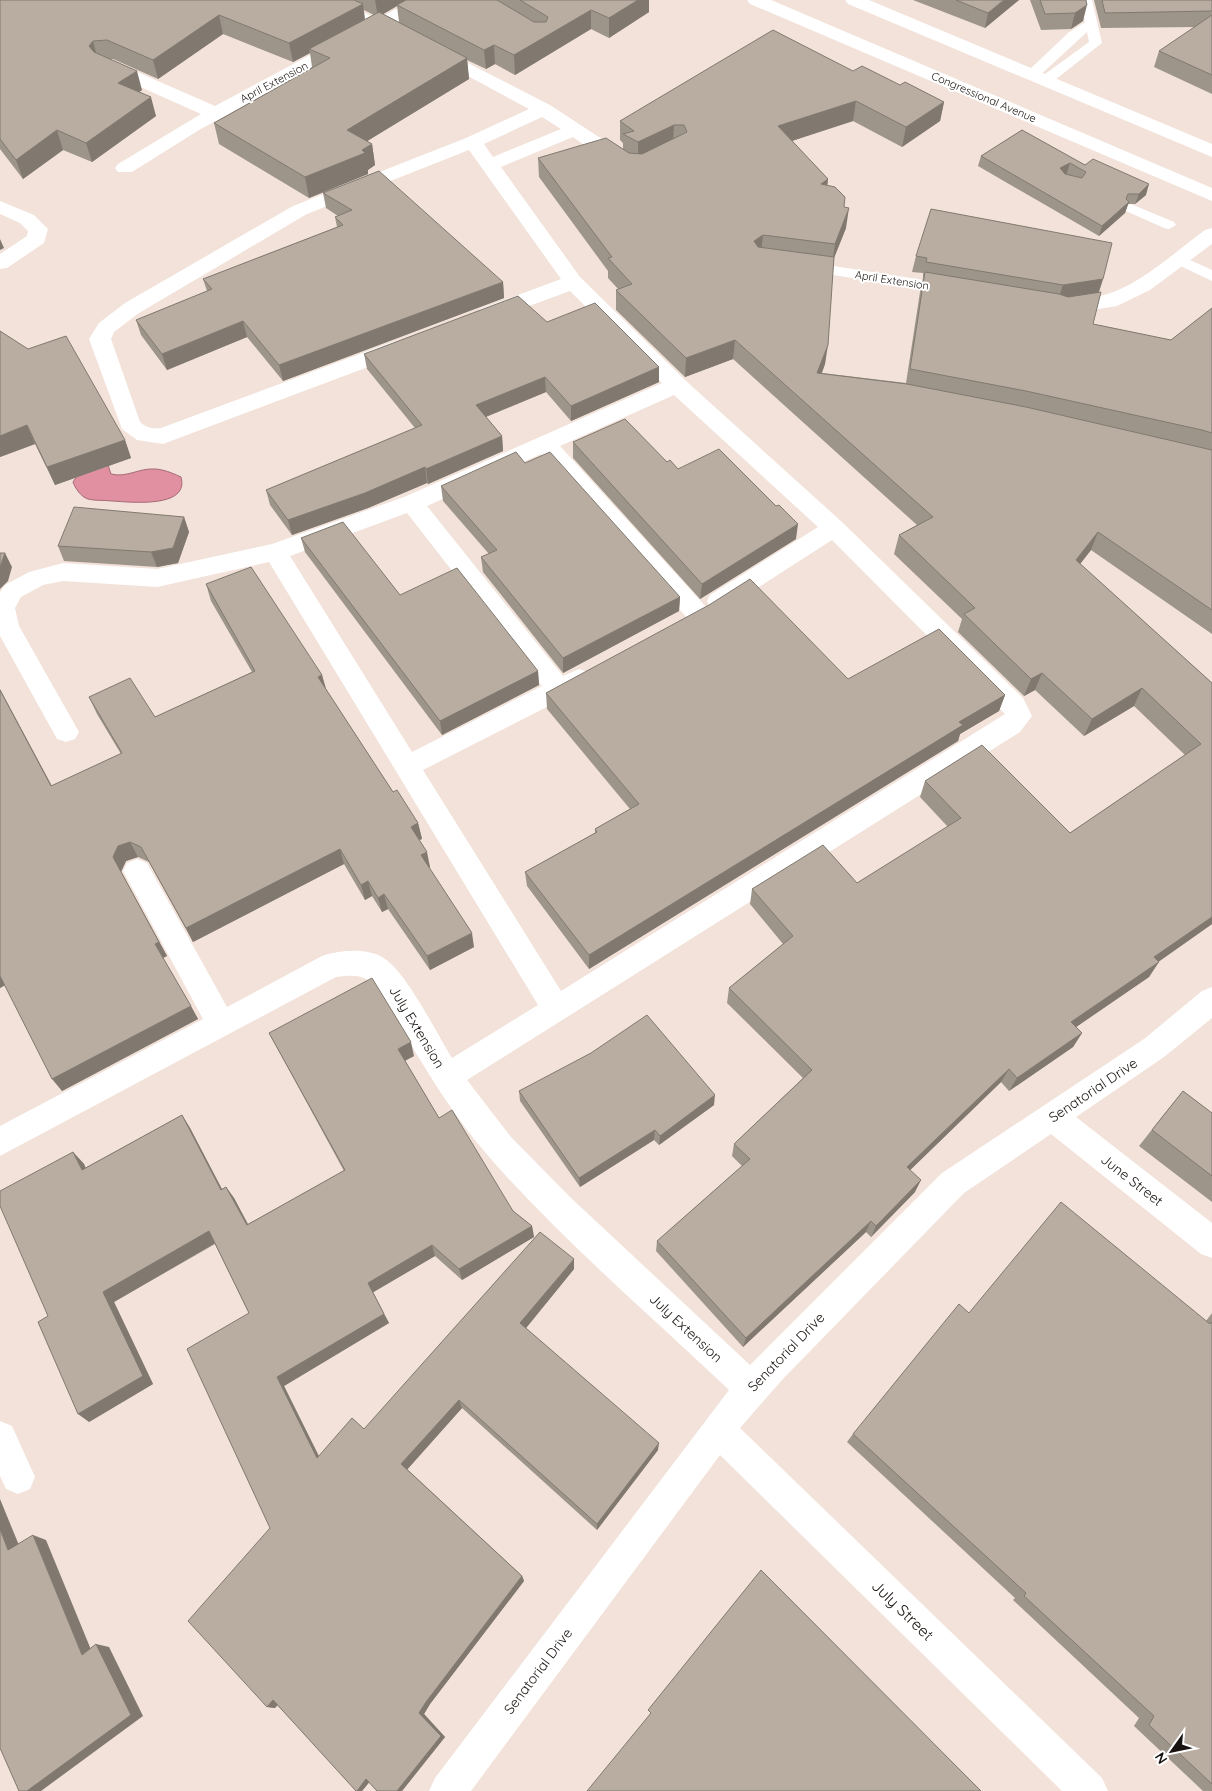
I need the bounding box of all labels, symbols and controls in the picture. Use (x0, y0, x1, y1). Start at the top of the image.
street label: April Extension (238, 58, 310, 106)
street label: Congressional Avenue (929, 69, 1039, 125)
street label: April Extension (854, 267, 930, 293)
street label: July Extension (385, 983, 449, 1071)
street label: Senatorial Drive (1045, 1054, 1141, 1126)
street label: June Street (1097, 1150, 1167, 1210)
street label: July Extension (646, 1290, 726, 1366)
street label: Senatorial Drive (744, 1309, 828, 1395)
street label: July Street (868, 1575, 938, 1645)
street label: Senatorial Drive (500, 1624, 576, 1718)
north arrow (1147, 1726, 1197, 1776)
text: N (1151, 1749, 1171, 1767)

